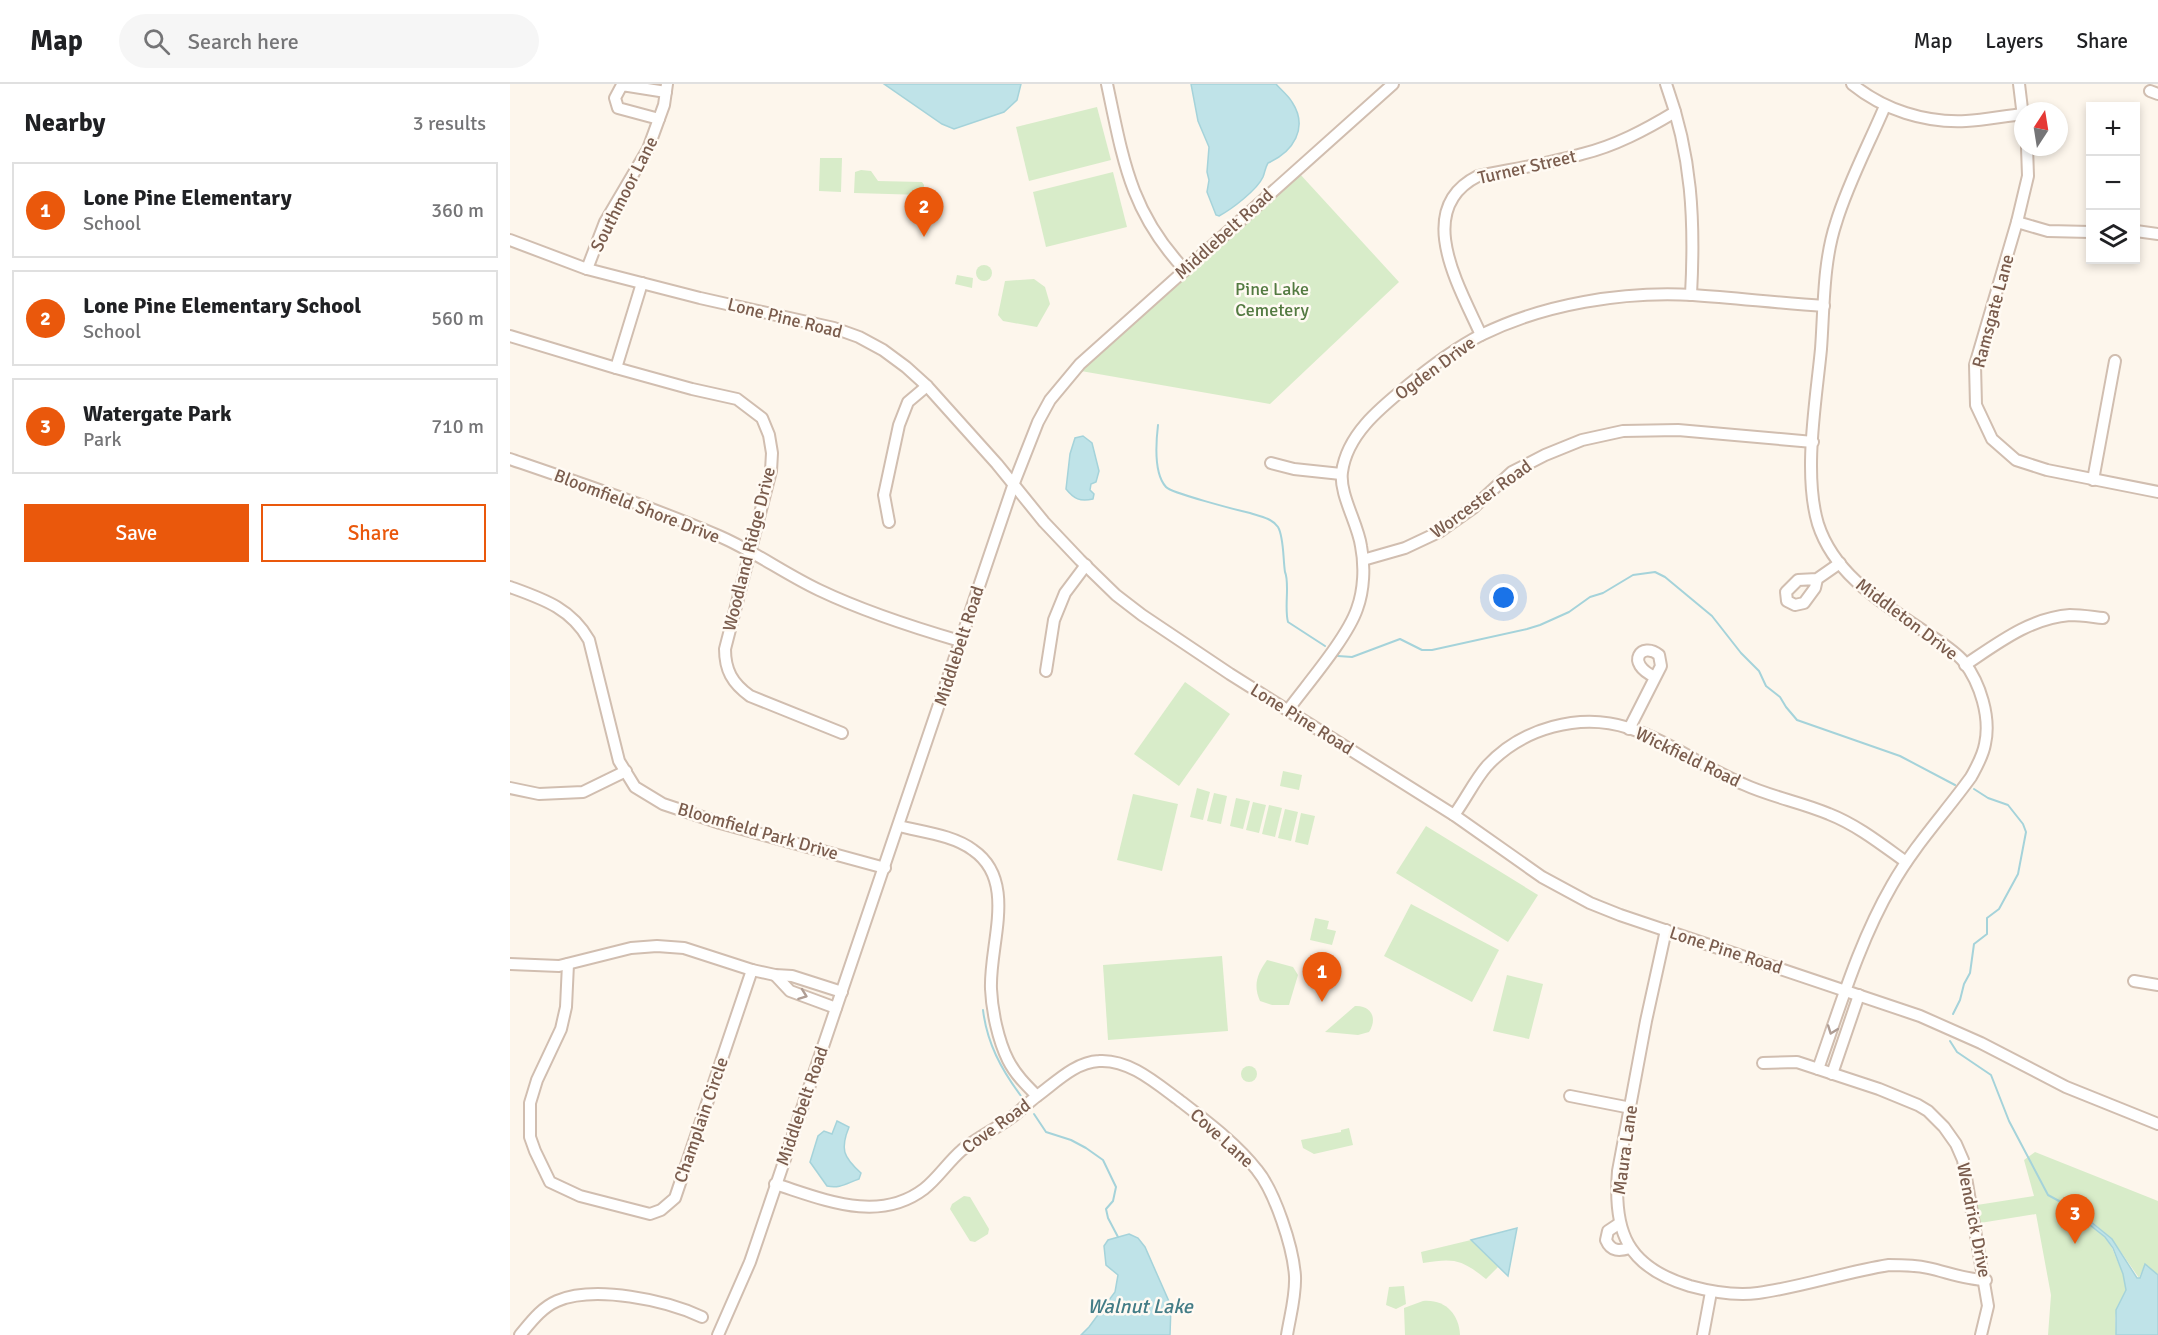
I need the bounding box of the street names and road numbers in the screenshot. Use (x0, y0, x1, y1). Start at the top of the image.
street label: Southmoor Lane (586, 133, 662, 255)
street label: Turner Street (1476, 145, 1578, 189)
street label: Middlebelt Road (1170, 184, 1278, 284)
street label: Ramsgate Lane (1967, 252, 2019, 370)
street label: Lone Pine Road (725, 293, 845, 343)
street label: Ogden Drive (1391, 331, 1479, 405)
street label: Worcester Road (1426, 455, 1536, 543)
street label: Bloomfield Shore Drive (551, 464, 723, 548)
street label: Woodland Ridge Drive (718, 465, 780, 633)
street label: Middleton Drive (1852, 573, 1962, 665)
street label: Middlebelt Road (929, 583, 989, 709)
street label: Lone Pine Road (1246, 679, 1358, 759)
street label: Wickfield Road (1632, 722, 1744, 792)
street label: Bloomfield Park Drive (675, 798, 841, 864)
street label: Lone Pine Road (1667, 921, 1785, 979)
street label: Middlebelt Road (771, 1043, 833, 1169)
street label: Champlain Circle (669, 1054, 733, 1186)
street label: Cove Road (957, 1094, 1035, 1158)
street label: Cove Lane (1186, 1104, 1258, 1172)
street label: Maura Lane (1608, 1104, 1642, 1196)
street label: Wendrick Drive (1952, 1161, 1996, 1279)

